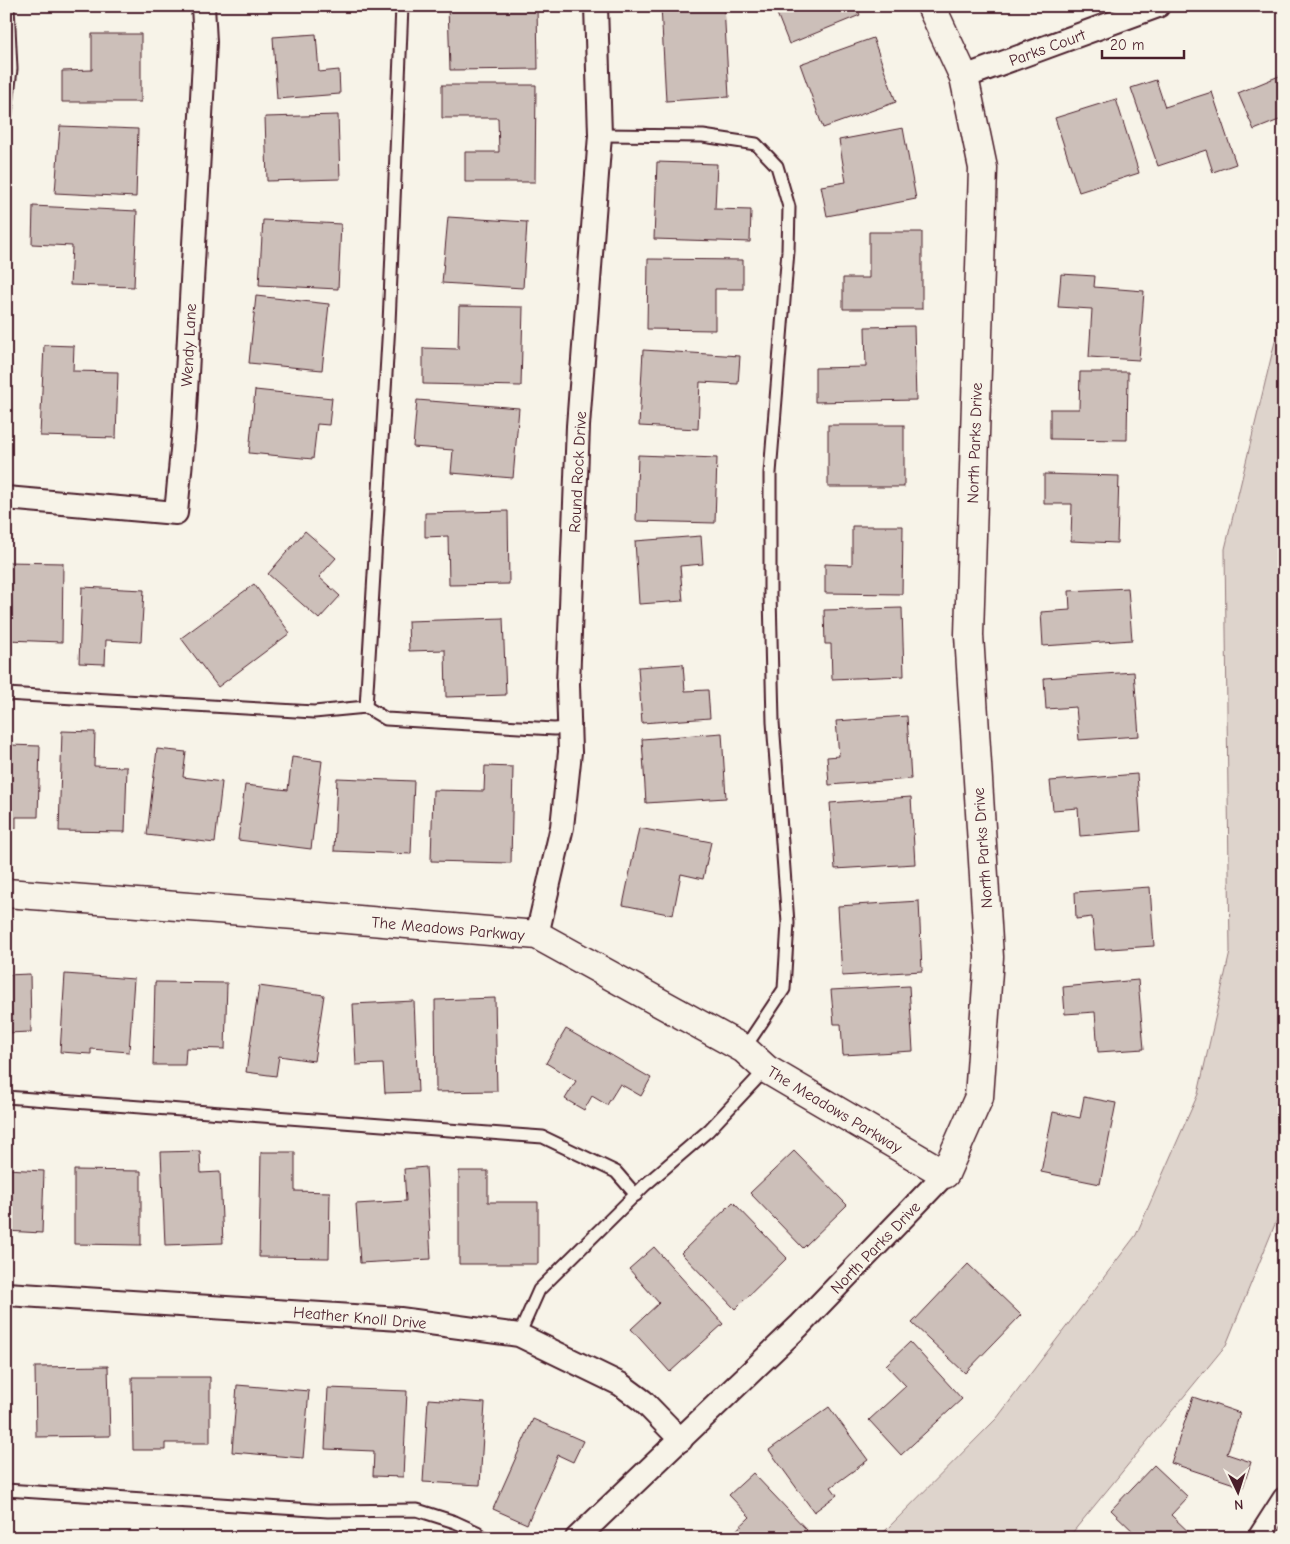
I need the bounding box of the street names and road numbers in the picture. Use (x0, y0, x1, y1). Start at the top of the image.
street label: Parks Court (1007, 26, 1088, 70)
street label: Wendy Lane (178, 303, 200, 387)
street label: North Parks Drive (964, 382, 986, 504)
street label: Round Rock Drive (566, 411, 590, 533)
street label: North Parks Drive (970, 787, 996, 909)
street label: The Meadows Parkway (371, 913, 526, 945)
street label: The Meadows Parkway (764, 1063, 906, 1158)
street label: North Parks Drive (827, 1198, 924, 1297)
street label: Heather Knoll Drive (293, 1303, 427, 1333)

